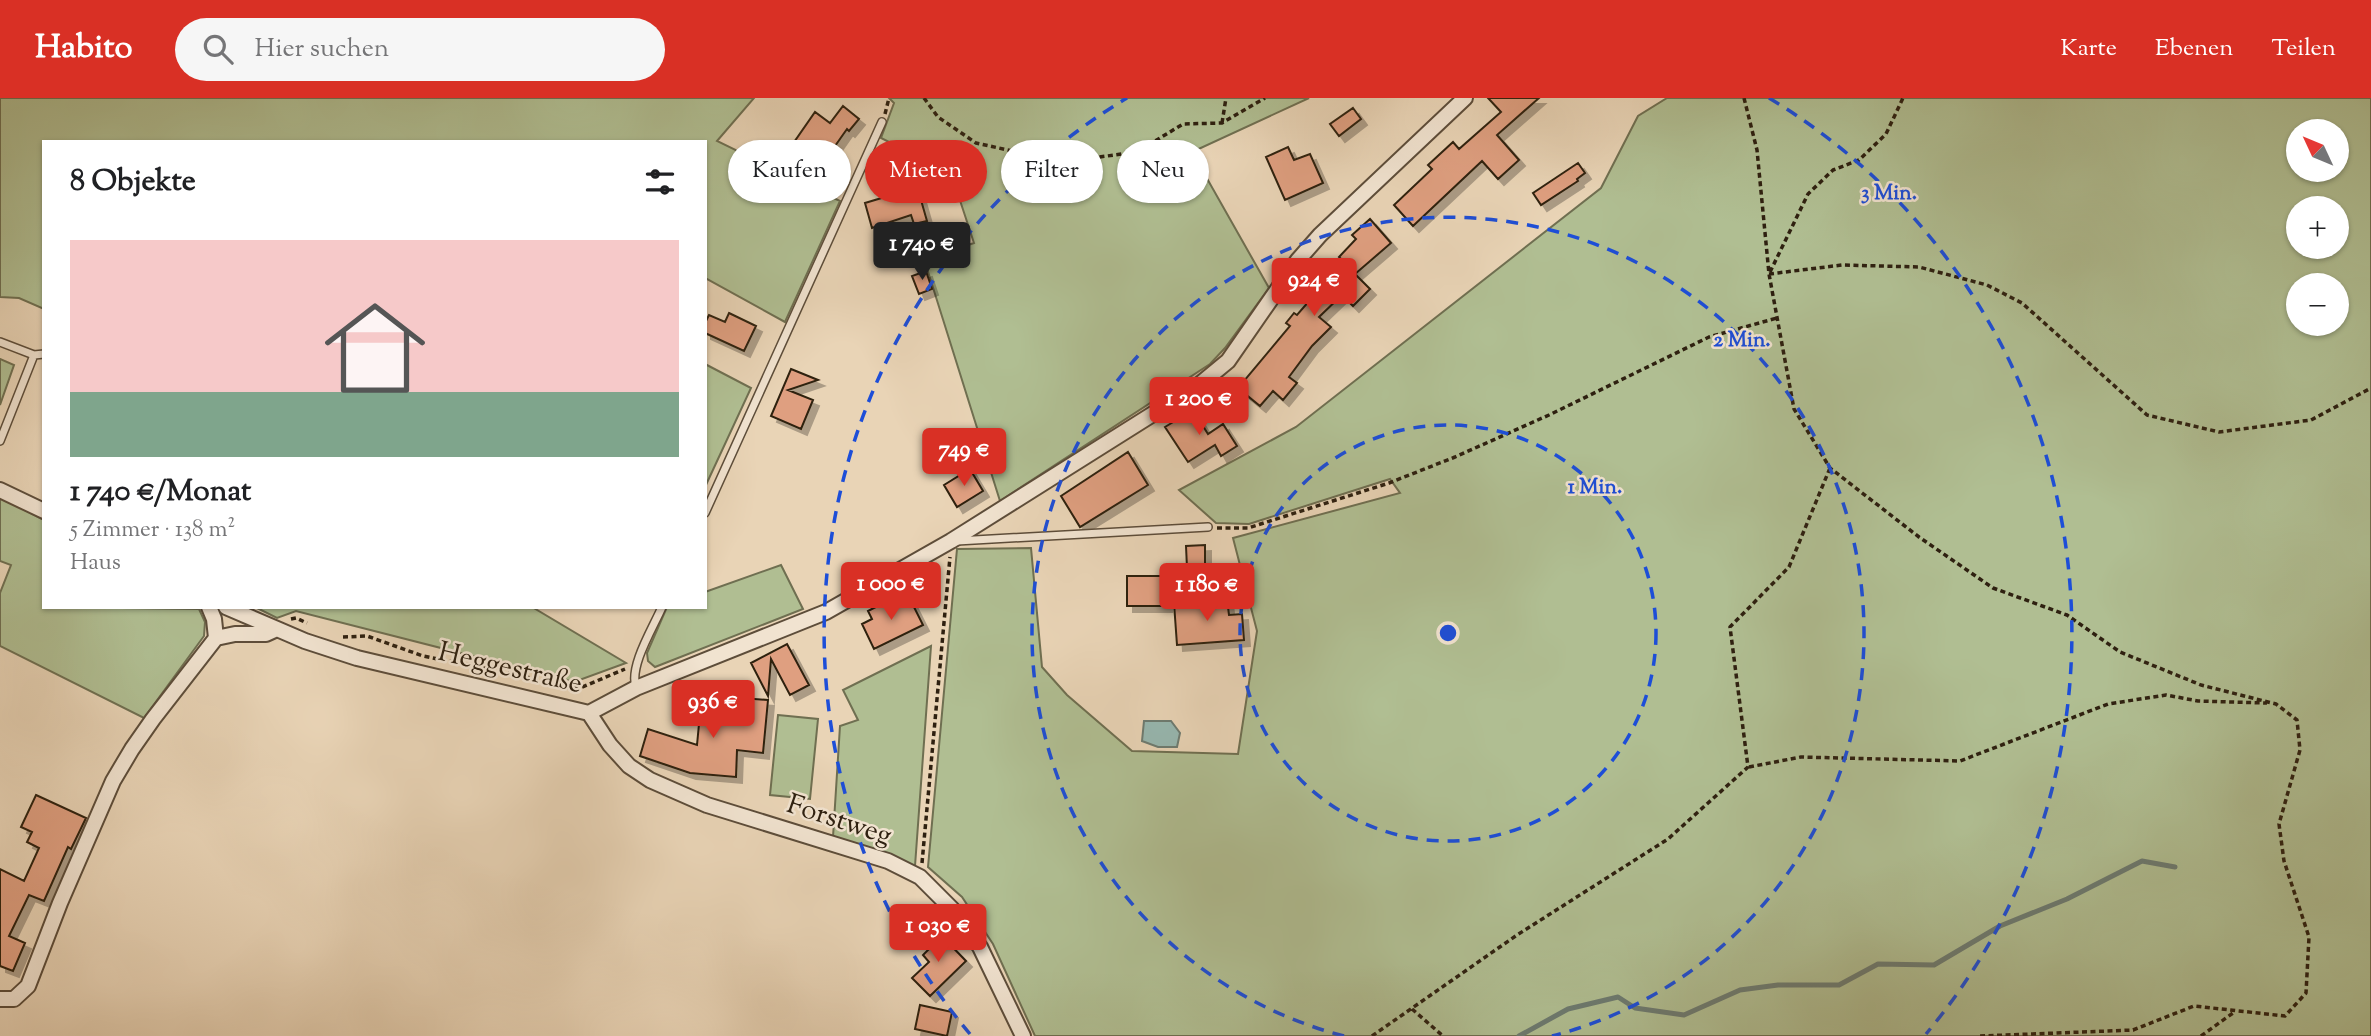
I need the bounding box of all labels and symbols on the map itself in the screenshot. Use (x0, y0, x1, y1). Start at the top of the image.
north arrow (2286, 119, 2348, 182)
text: 3 Min. (1861, 179, 1917, 209)
pin: 1 740 € (857, 222, 987, 282)
pin: 924 € (1265, 258, 1363, 318)
text: 2 Min. (1713, 326, 1771, 356)
pin: 1 200 € (1134, 378, 1264, 437)
pin: 749 € (915, 428, 1013, 488)
text: 1 Min. (1568, 473, 1622, 503)
pin: 1 000 € (826, 562, 956, 622)
pin: 1 180 € (1142, 564, 1272, 623)
centre of rings (1436, 621, 1460, 645)
street label: Heggestraße (434, 633, 586, 705)
pin: 936 € (664, 680, 762, 740)
street label: Forstweg (781, 785, 897, 857)
pin: 1 030 € (873, 904, 1003, 964)

